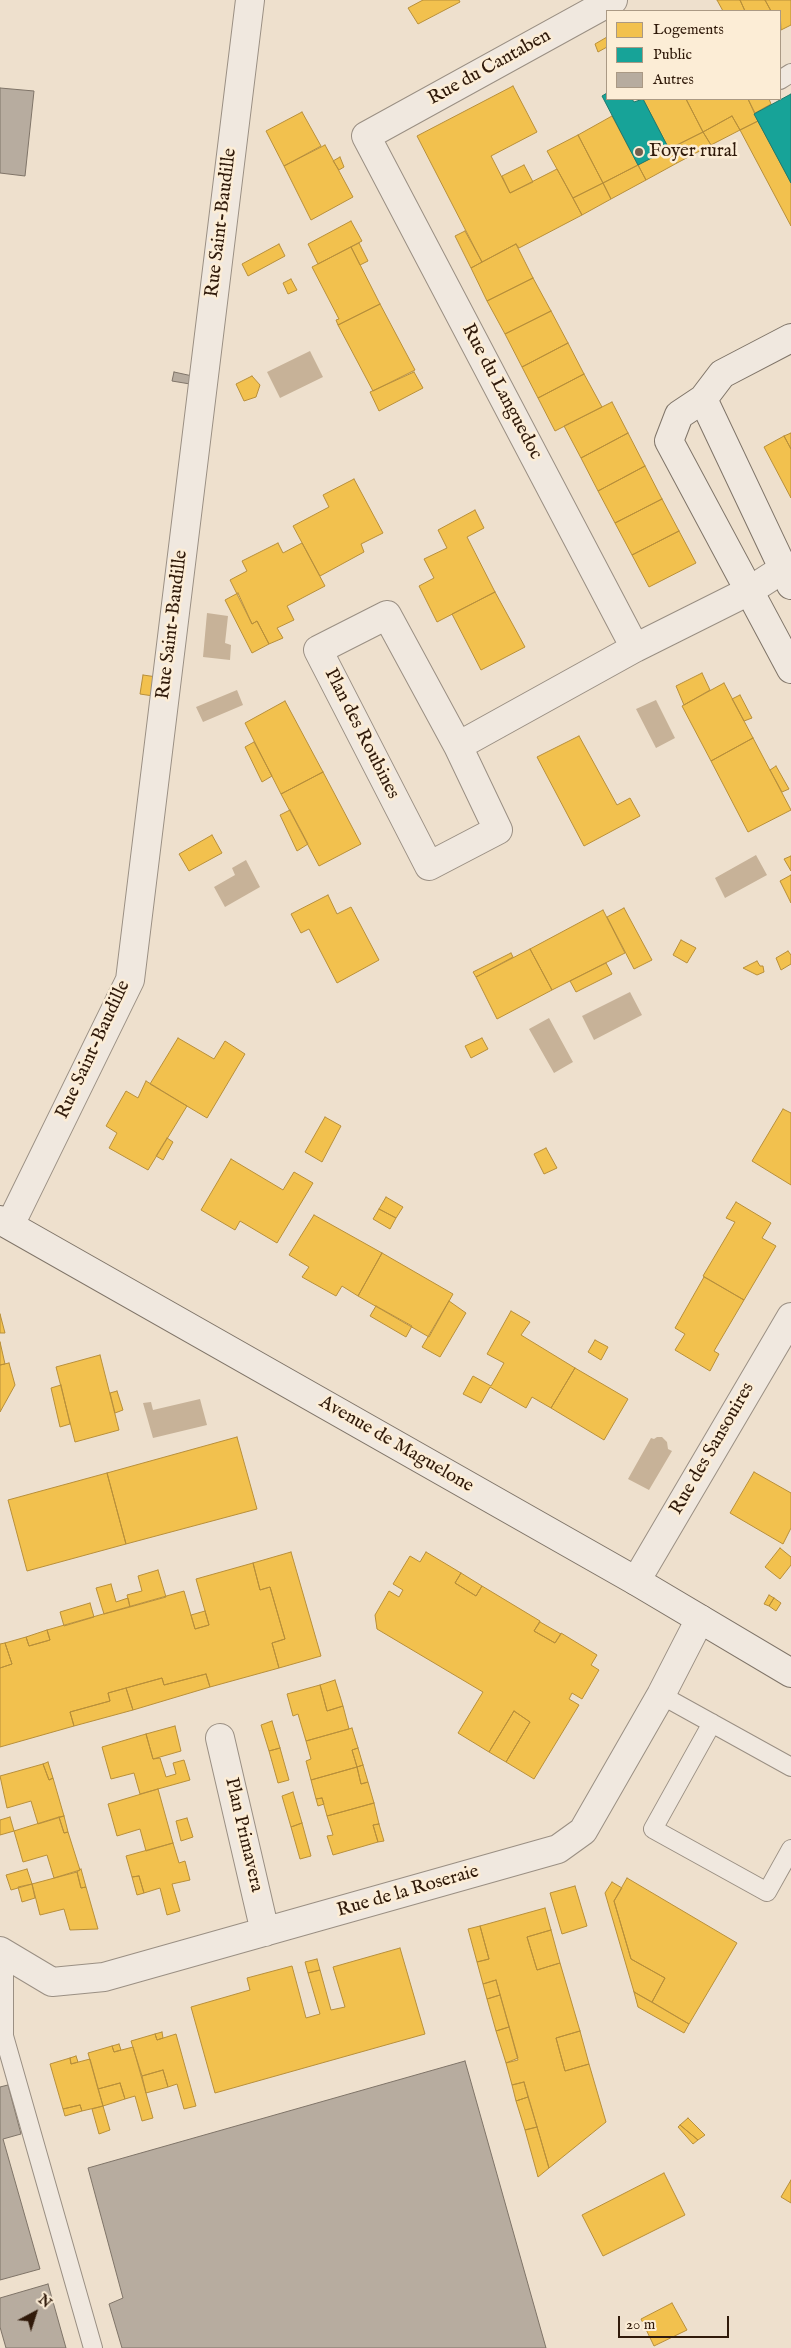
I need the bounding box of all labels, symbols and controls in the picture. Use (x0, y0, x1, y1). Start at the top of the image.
legend (606, 10, 781, 100)
text: Logements (653, 20, 724, 39)
street label: Rue du Cantaben (425, 25, 555, 111)
text: Public (653, 45, 692, 64)
text: Autres (653, 70, 694, 89)
place label: Foyer rural (649, 141, 737, 163)
marker: Foyer rural (633, 146, 645, 158)
street label: Rue Saint-Baudille (202, 147, 242, 299)
street label: Rue du Languedoc (456, 320, 546, 464)
street label: Rue Saint-Baudille (153, 549, 193, 701)
street label: Plan des Roubines (318, 665, 404, 803)
street label: Rue Saint-Baudille (52, 977, 136, 1123)
street label: Rue des Sansouires (666, 1379, 760, 1519)
street label: Avenue de Maguelone (315, 1392, 477, 1498)
street label: Plan Primavera (219, 1776, 267, 1894)
street label: Rue de la Roseraie (334, 1861, 482, 1923)
north arrow (10, 2288, 60, 2338)
text: N (34, 2291, 55, 2312)
scale bar (621, 2306, 732, 2338)
text: 20 m (626, 2315, 655, 2334)

